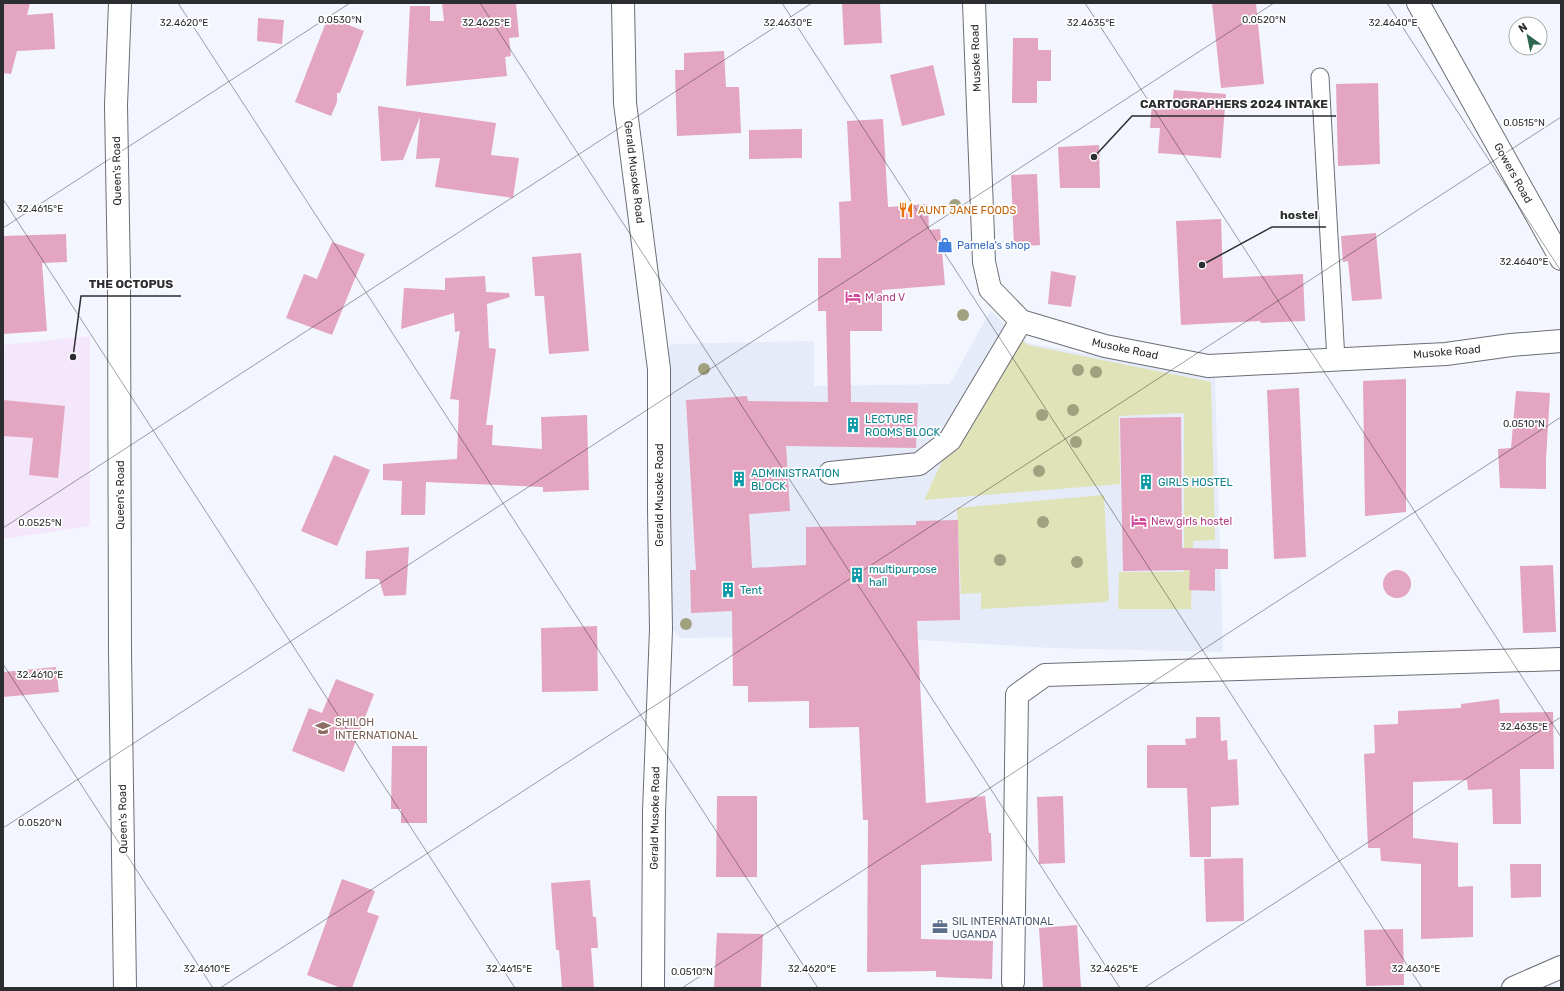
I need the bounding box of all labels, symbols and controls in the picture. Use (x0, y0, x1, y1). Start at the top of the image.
text: 0.0530°N (318, 14, 362, 26)
text: 0.0520°N (1242, 14, 1286, 26)
north arrow (1508, 16, 1548, 56)
text: 32.4620°E (160, 17, 208, 29)
text: 32.4625°E (462, 17, 510, 29)
text: 32.4630°E (764, 17, 812, 29)
text: 32.4635°E (1067, 17, 1115, 29)
text: 32.4640°E (1369, 17, 1418, 29)
text: N (1516, 20, 1530, 36)
street label: Musoke Road (968, 24, 984, 92)
callout: CARTOGRAPHERS 2024 INTAKE (1132, 92, 1336, 116)
text: CARTOGRAPHERS 2024 INTAKE (1140, 97, 1328, 111)
text: 0.0515°N (1503, 117, 1545, 129)
street label: Gerald Musoke Road (621, 120, 647, 224)
street label: Queen's Road (110, 136, 124, 206)
street label: Gowers Road (1491, 141, 1535, 205)
restaurant icon: AUNT JANE FOODS (897, 201, 915, 219)
text: 32.4615°E (17, 203, 63, 215)
callout: hostel (1272, 203, 1326, 227)
place label: AUNT JANE FOODS (918, 204, 1016, 217)
text: hostel (1280, 208, 1318, 222)
shop icon: Pamela's shop (936, 236, 954, 254)
place label: Pamela's shop (957, 239, 1030, 252)
text: 32.4640°E (1500, 256, 1549, 268)
callout: THE OCTOPUS (81, 272, 181, 296)
text: THE OCTOPUS (89, 277, 173, 291)
hotel icon: M and V (844, 288, 862, 306)
place label: M and V (865, 291, 905, 304)
street label: Musoke Road (1091, 336, 1159, 362)
street label: Musoke Road (1413, 343, 1481, 361)
place label: LECTURE ROOMS BLOCK (865, 413, 941, 439)
building icon: LECTURE ROOMS BLOCK (844, 416, 862, 434)
text: 0.0510°N (1503, 418, 1545, 430)
street label: Gerald Musoke Road (653, 443, 666, 547)
street label: Queen's Road (114, 460, 127, 530)
place label: ADMINISTRATION BLOCK (751, 467, 840, 493)
building icon: ADMINISTRATION BLOCK (730, 470, 748, 488)
building icon: GIRLS HOSTEL (1137, 473, 1155, 491)
place label: GIRLS HOSTEL (1158, 476, 1233, 489)
hotel icon: New girls hostel (1130, 512, 1148, 530)
place label: New girls hostel (1151, 515, 1232, 528)
text: 0.0525°N (18, 517, 62, 529)
place label: multipurpose hall (869, 563, 937, 589)
building icon: multipurpose hall (848, 566, 866, 584)
building icon: Tent (719, 581, 737, 599)
place label: Tent (740, 584, 763, 597)
text: 32.4610°E (17, 669, 63, 681)
place label: SHILOH INTERNATIONAL (335, 716, 418, 742)
school or university icon: SHILOH INTERNATIONAL (314, 719, 332, 737)
text: 32.4635°E (1500, 721, 1548, 733)
street label: Gerald Musoke Road (648, 766, 662, 870)
street label: Queen's Road (116, 784, 130, 854)
text: 0.0520°N (18, 817, 62, 829)
place label: SIL INTERNATIONAL UGANDA (952, 915, 1054, 941)
office icon: SIL INTERNATIONAL UGANDA (931, 918, 949, 936)
text: 32.4610°E (184, 963, 230, 975)
text: 32.4615°E (486, 963, 532, 975)
text: 32.4620°E (788, 963, 836, 975)
text: 32.4625°E (1090, 963, 1138, 975)
text: 32.4630°E (1392, 963, 1440, 975)
text: 0.0510°N (671, 966, 713, 978)

